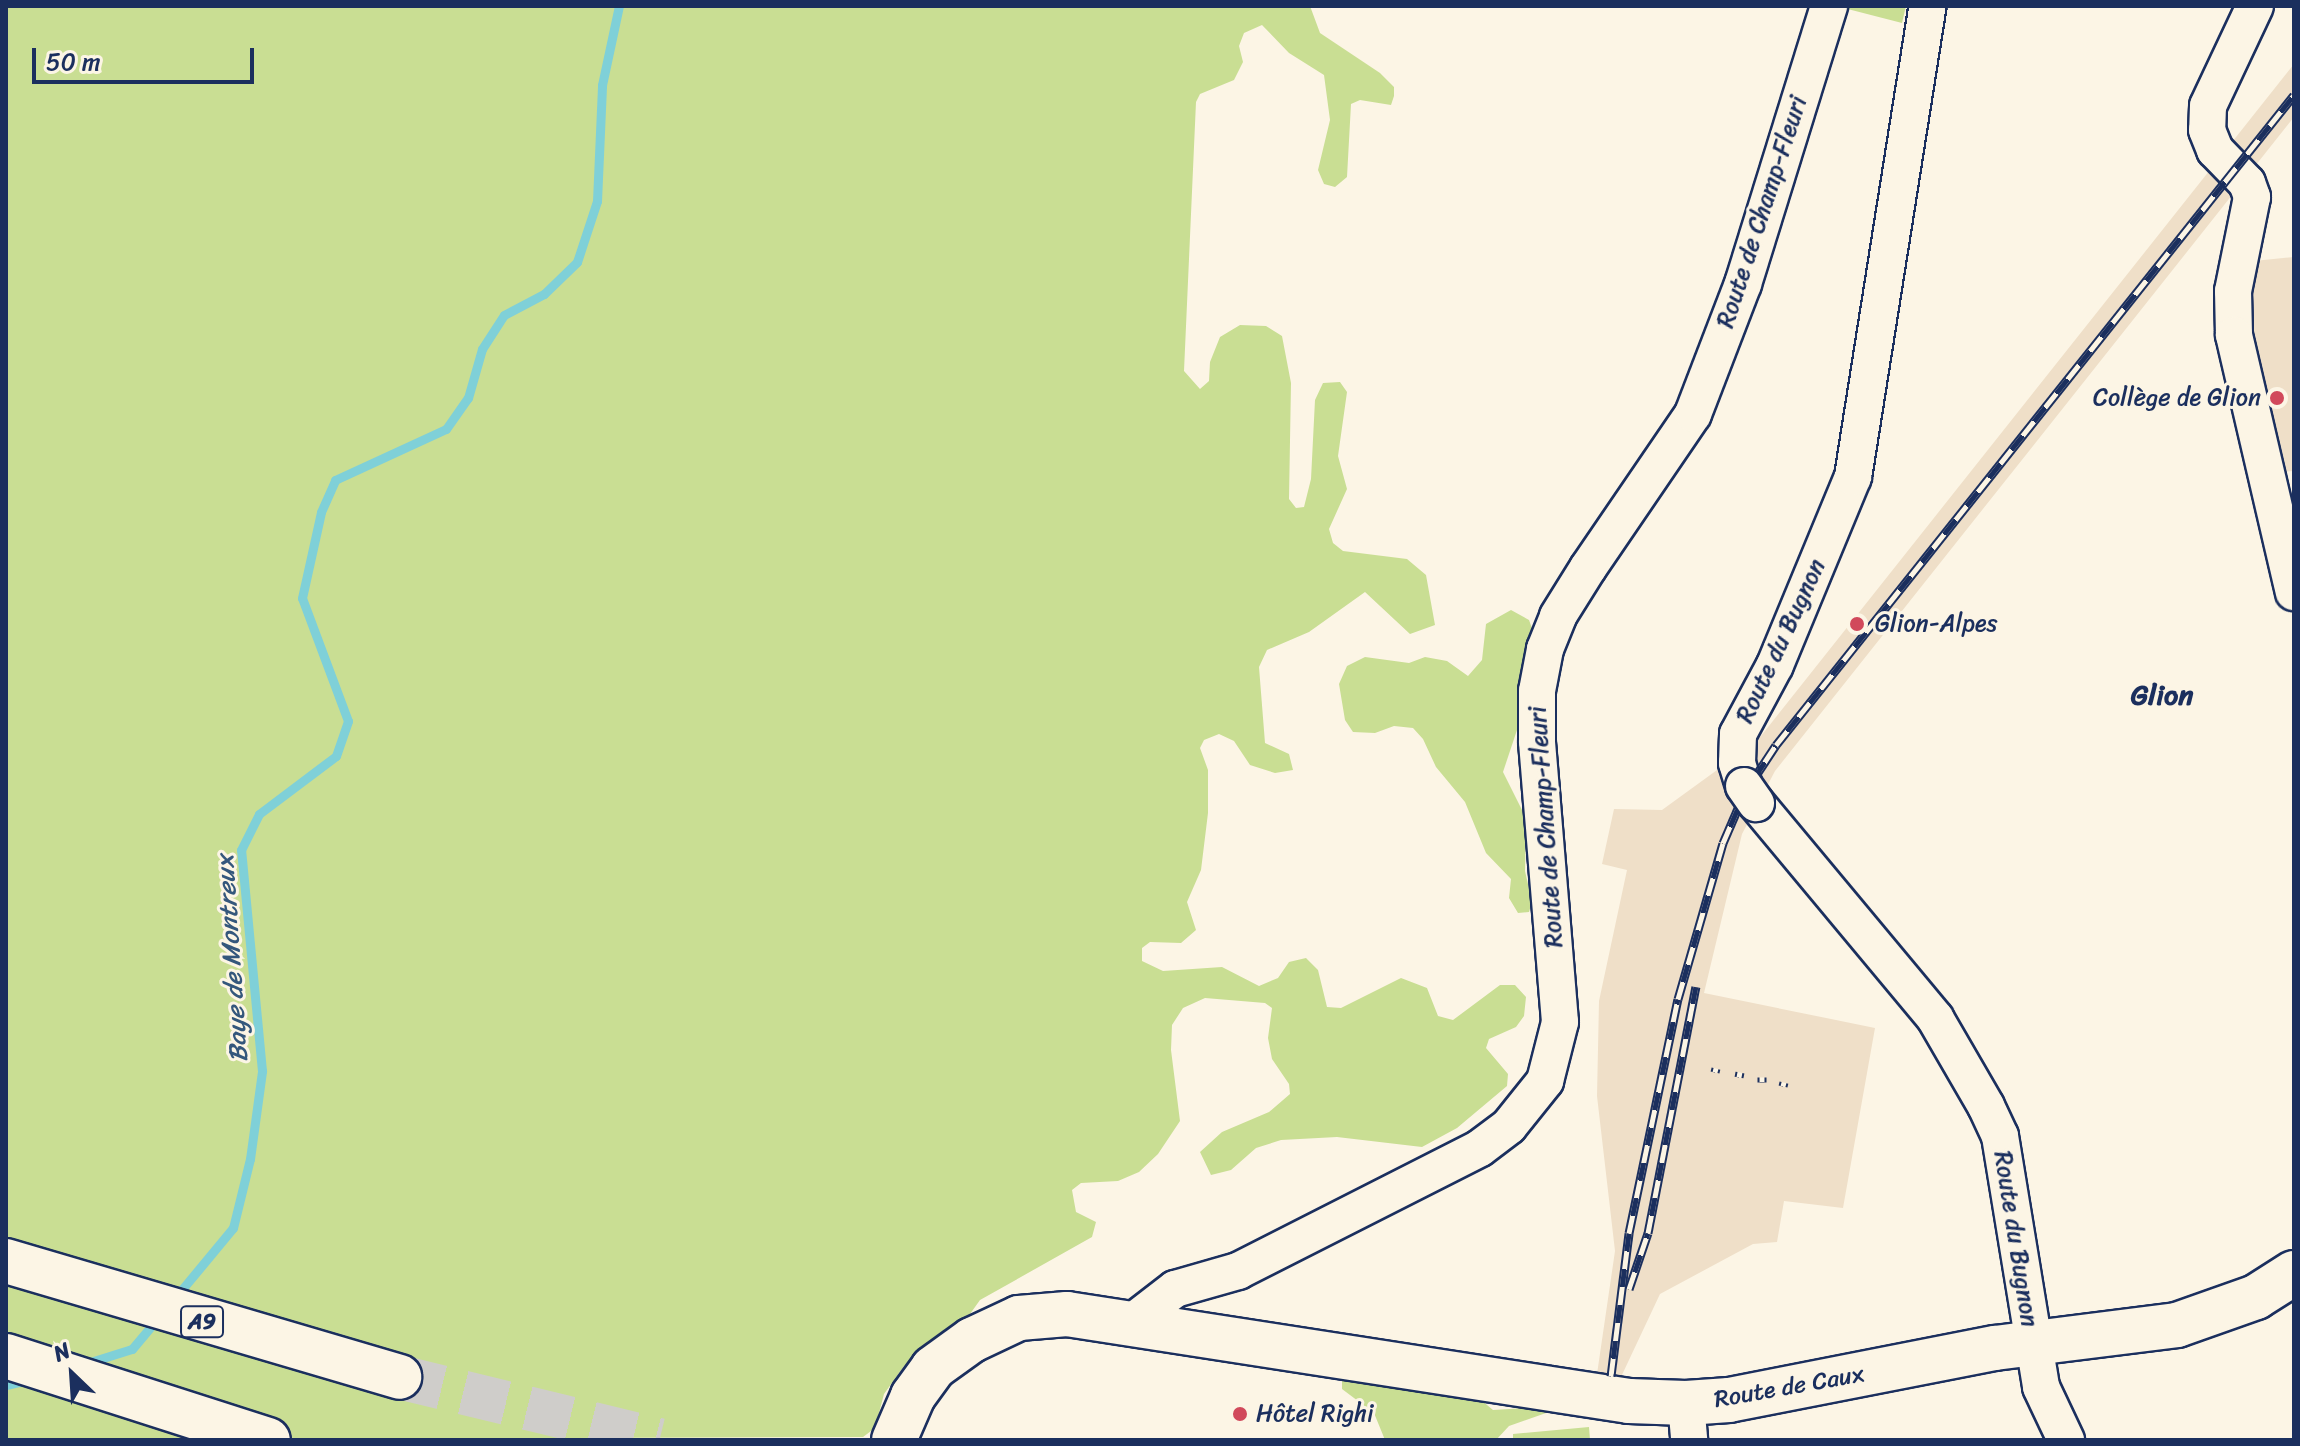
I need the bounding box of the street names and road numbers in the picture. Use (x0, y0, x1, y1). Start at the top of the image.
street label: Route de Champ-Fleuri (1711, 92, 1813, 332)
street label: Route du Bugnon (1730, 554, 1832, 728)
street label: Route de Champ-Fleuri (1523, 705, 1569, 949)
street label: Route du Bugnon (1988, 1149, 2044, 1329)
road number: A9 (180, 1304, 224, 1340)
street label: Route de Caux (1712, 1360, 1866, 1414)

